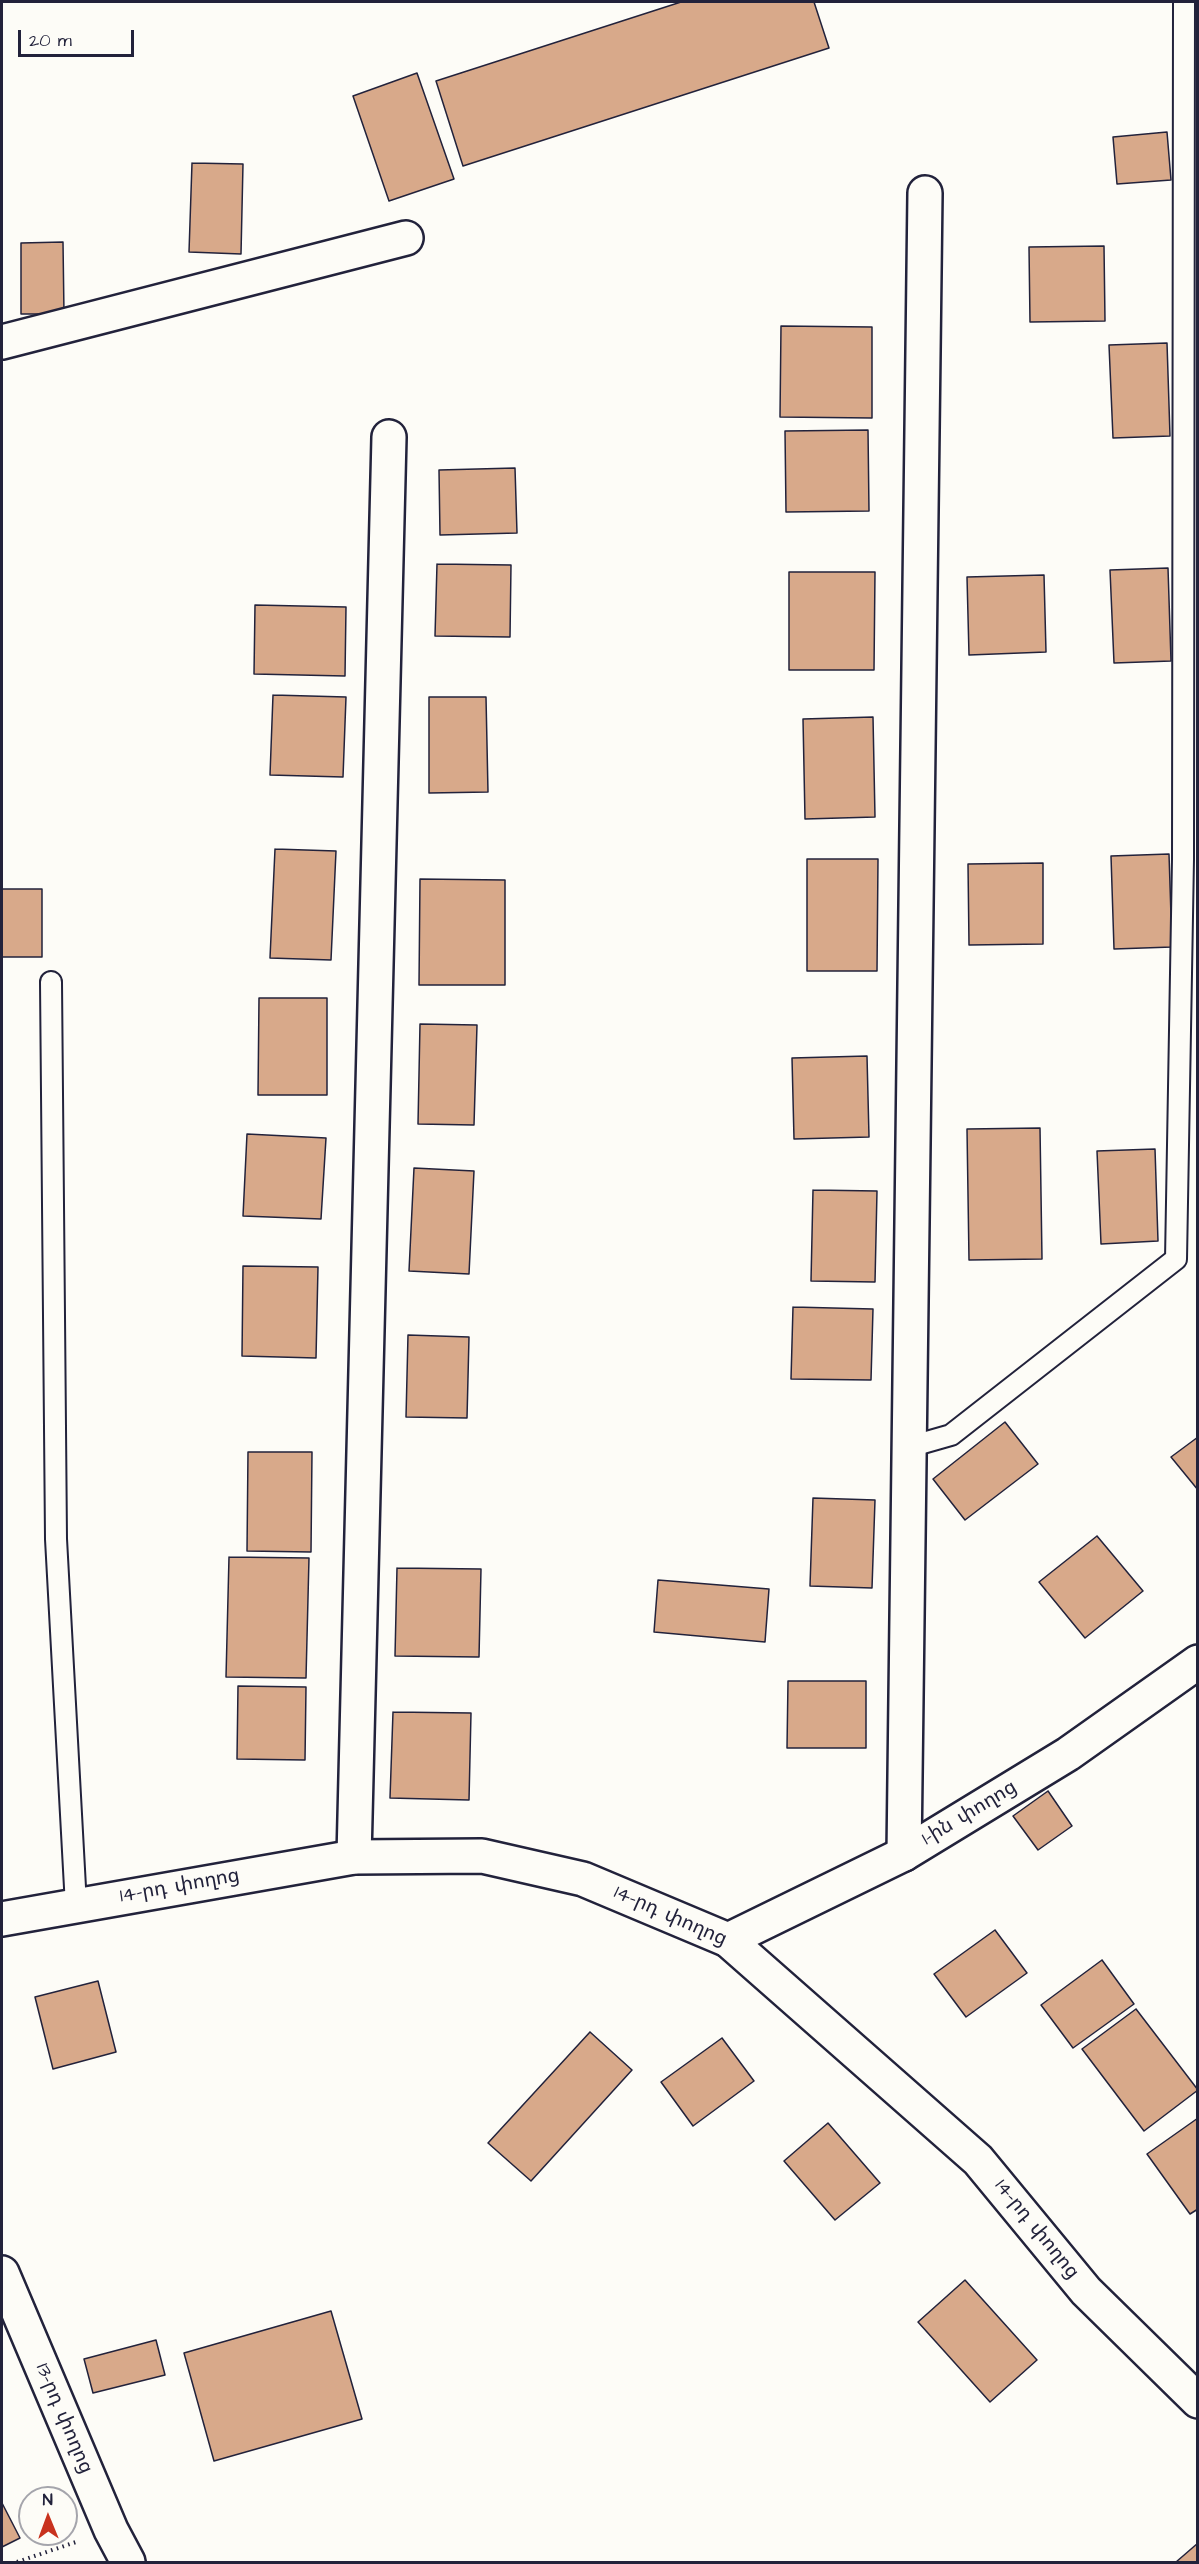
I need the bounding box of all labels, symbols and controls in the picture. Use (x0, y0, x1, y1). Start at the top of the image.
scale bar (21, 18, 136, 56)
text: 20 m (29, 28, 72, 53)
street label: 1-ին փողոց (918, 1776, 1022, 1852)
street label: 14-րդ փողոց (118, 1865, 242, 1909)
street label: 14-րդ փողոց (610, 1881, 730, 1953)
street label: 14-րդ փողոց (989, 2175, 1083, 2285)
street label: 13-րդ փողոց (29, 2360, 97, 2478)
north arrow (18, 2486, 78, 2546)
text: N (43, 2489, 53, 2511)

